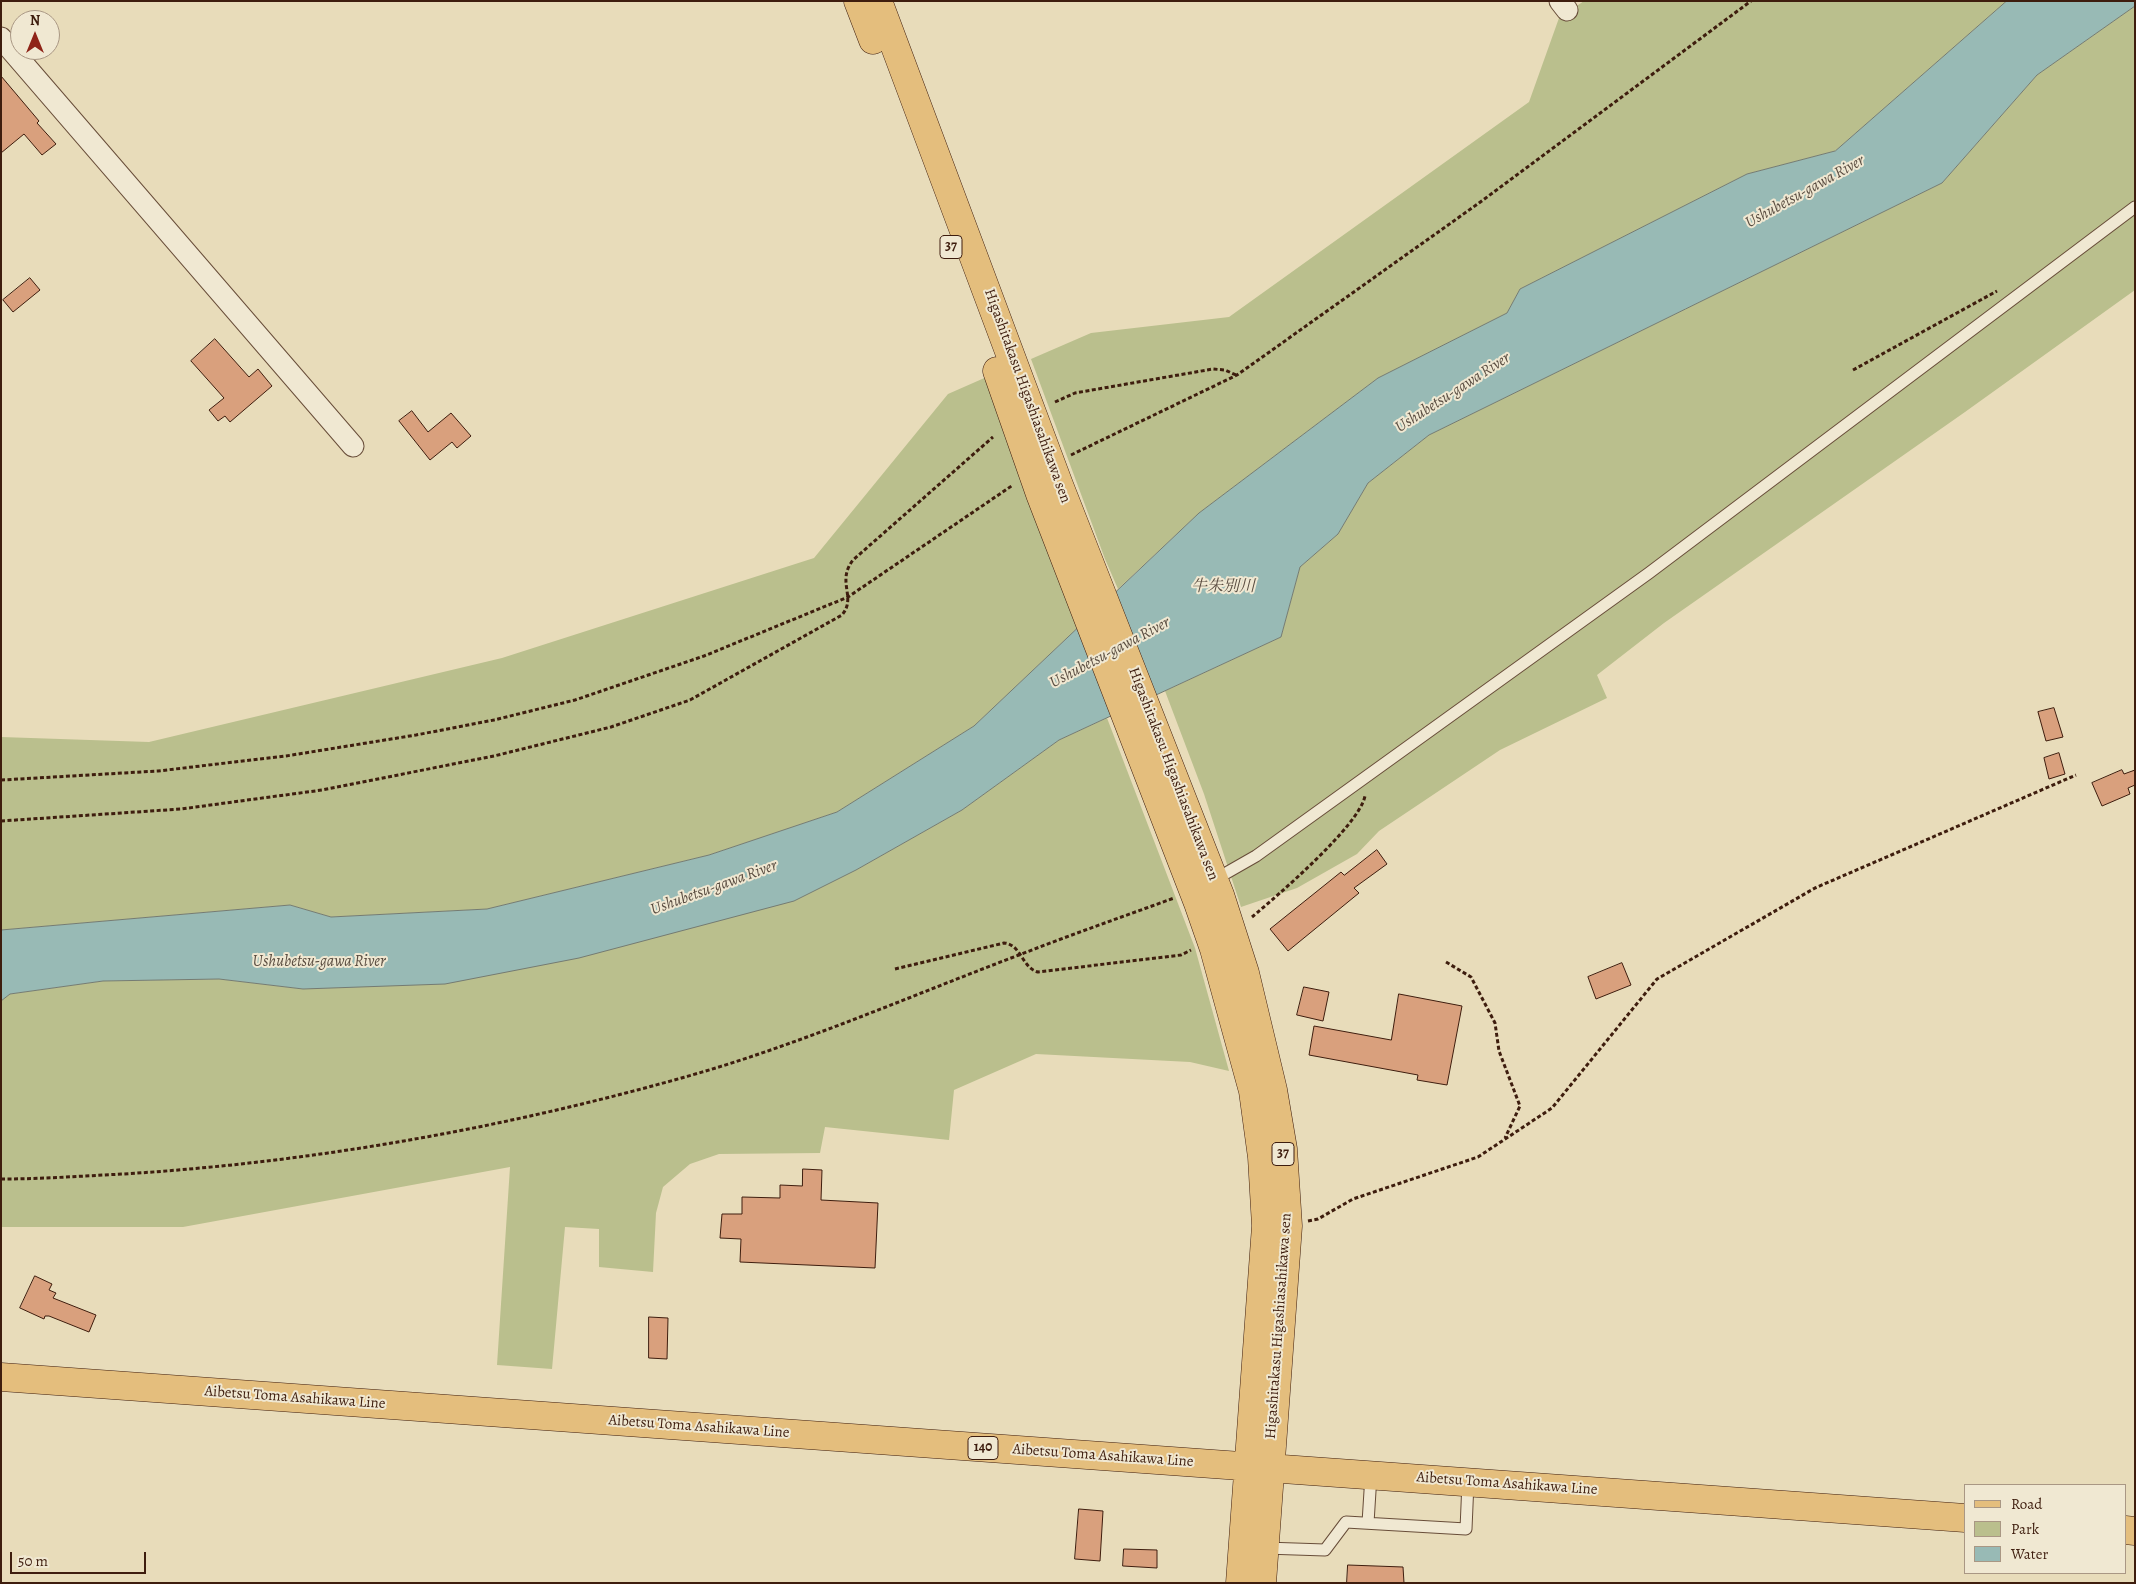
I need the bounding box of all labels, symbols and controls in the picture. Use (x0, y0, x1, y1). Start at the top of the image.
north arrow (10, 10, 60, 60)
text: N (30, 11, 40, 30)
water label: Ushubetsu-gawa River (1742, 151, 1868, 233)
road number: 37 (940, 236, 962, 258)
street label: Higashitakasu Higashiasahikawa sen (980, 286, 1074, 506)
water label: Ushubetsu-gawa River (1392, 349, 1514, 437)
water label: 牛朱別川 (1191, 577, 1255, 597)
water label: Ushubetsu-gawa River (1047, 613, 1173, 693)
street label: Higashitakasu Higashiasahikawa sen (1124, 665, 1222, 883)
water label: Ushubetsu-gawa River (648, 856, 780, 920)
water label: Ushubetsu-gawa River (252, 952, 386, 972)
road number: 37 (1272, 1142, 1294, 1166)
street label: Higashitakasu Higashiasahikawa sen (1262, 1212, 1296, 1440)
street label: Aibetsu Toma Asahikawa Line (204, 1383, 386, 1413)
street label: Aibetsu Toma Asahikawa Line (608, 1412, 790, 1442)
road number: 140 (968, 1436, 998, 1460)
street label: Aibetsu Toma Asahikawa Line (1012, 1441, 1194, 1471)
street label: Aibetsu Toma Asahikawa Line (1416, 1469, 1598, 1499)
legend (1964, 1484, 2126, 1574)
text: Road (2011, 1494, 2042, 1514)
text: Park (2011, 1519, 2039, 1539)
scale bar (12, 1542, 149, 1574)
text: Water (2011, 1544, 2048, 1564)
text: 50 m (18, 1551, 48, 1571)

